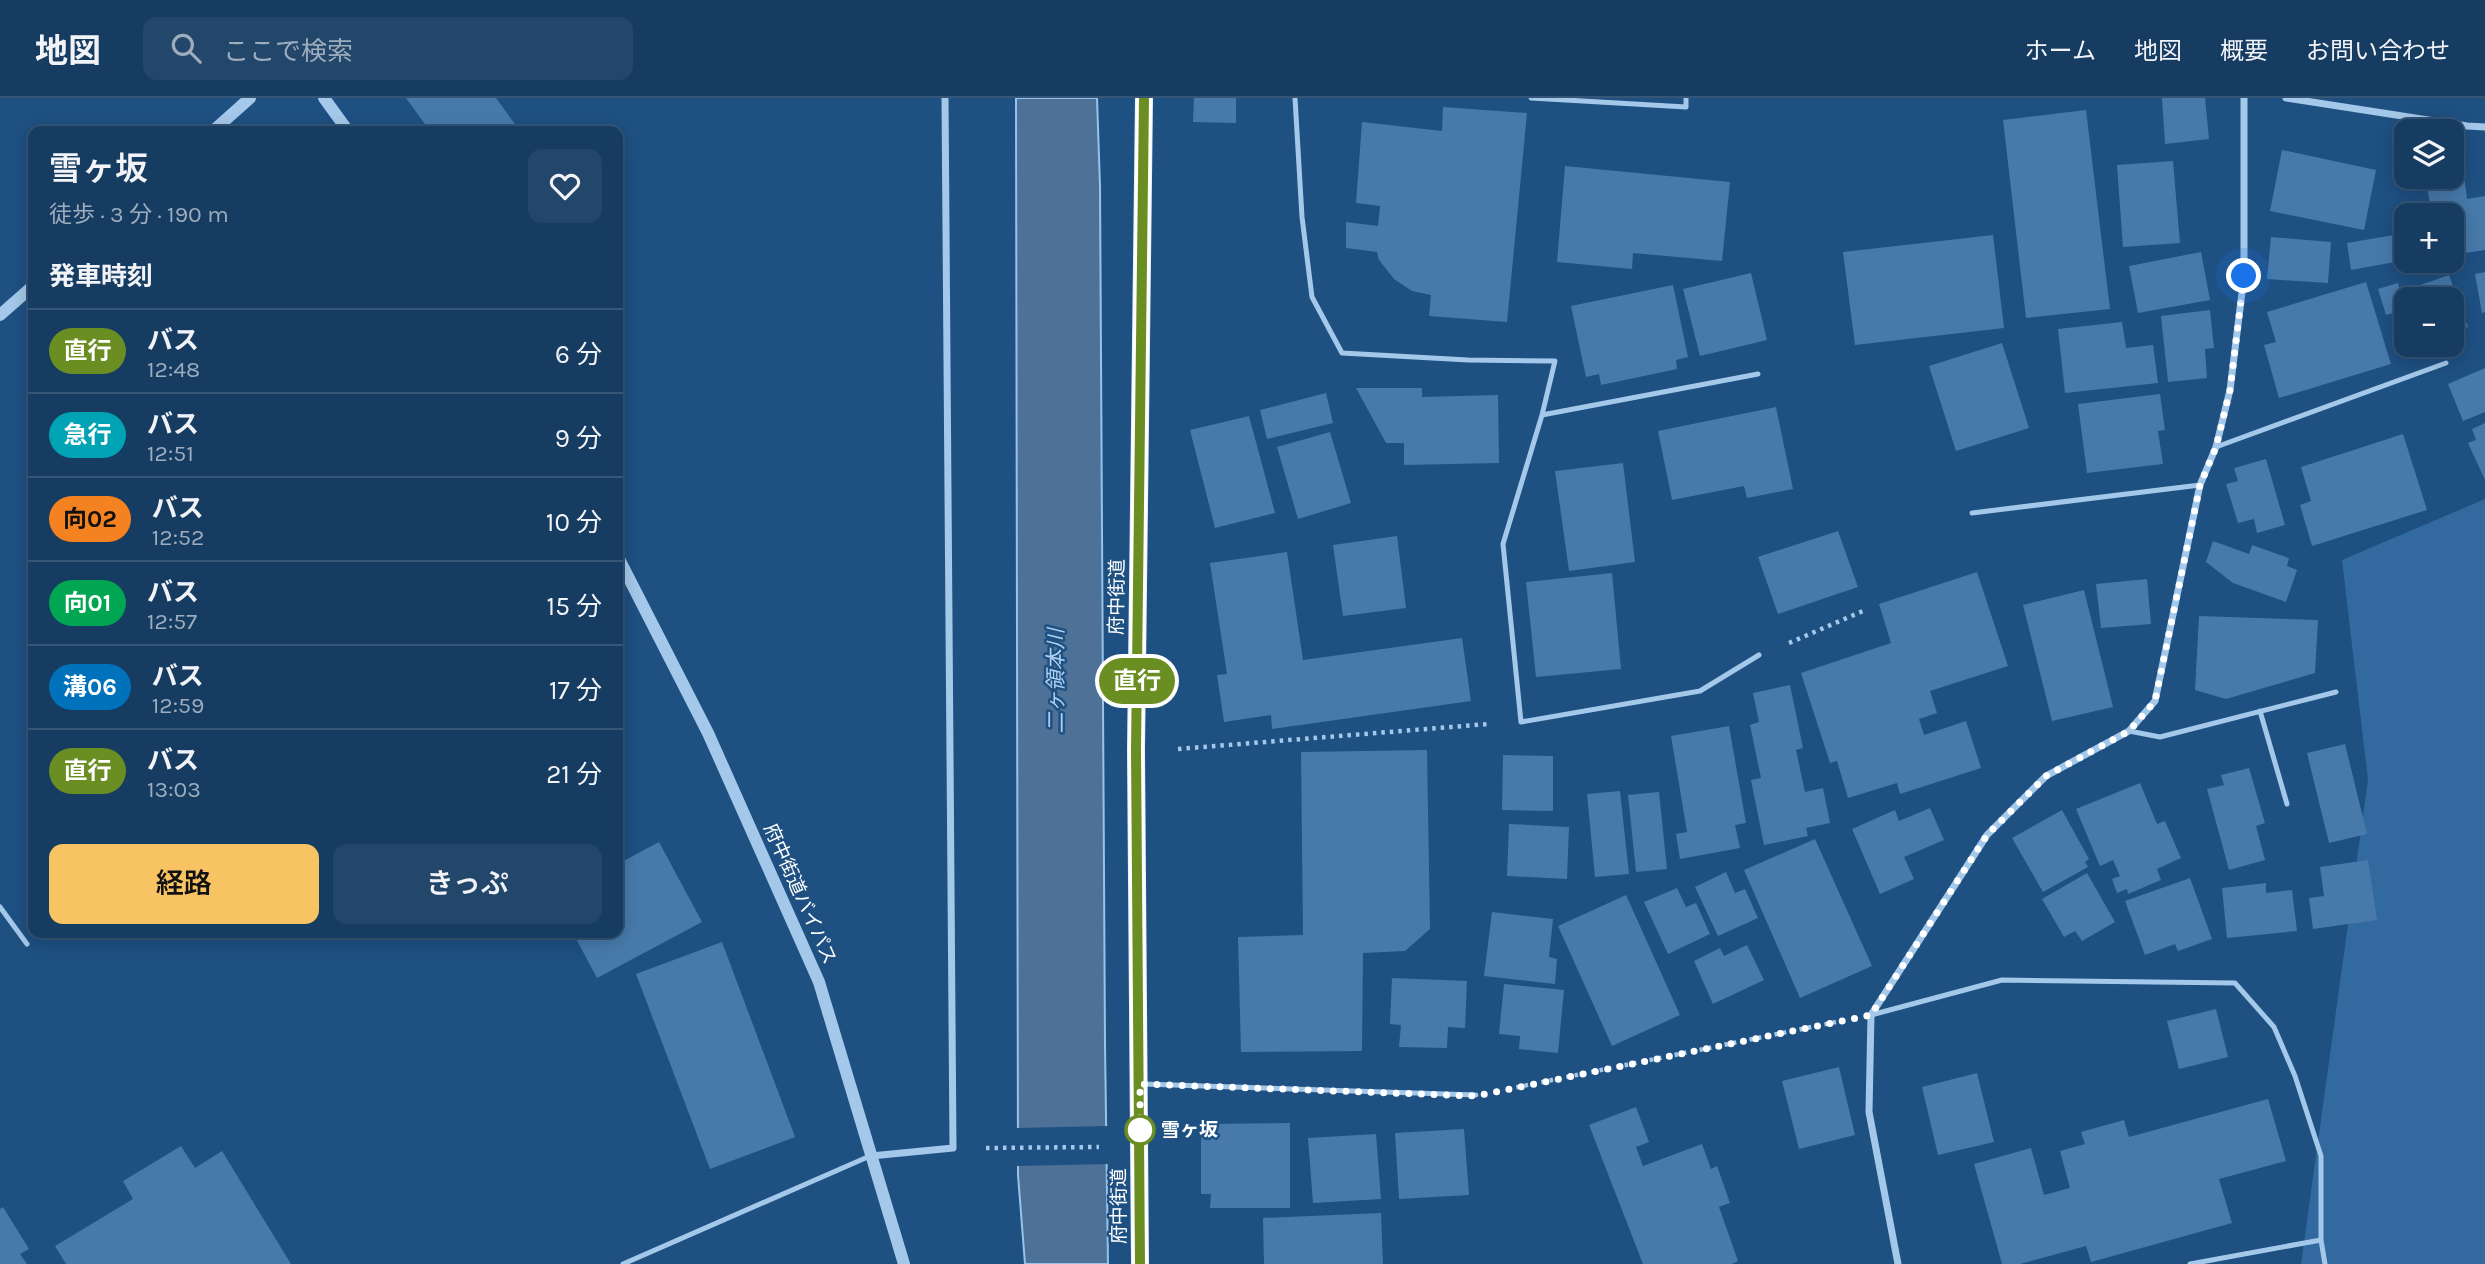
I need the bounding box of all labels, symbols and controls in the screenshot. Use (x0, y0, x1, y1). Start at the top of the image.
search box (143, 17, 633, 80)
icon: search (167, 29, 205, 67)
text: 地図 (35, 32, 101, 70)
text: ここで検索 (223, 36, 353, 67)
text: ホーム (2025, 37, 2096, 65)
text: 地図 (2134, 37, 2182, 65)
text: 概要 (2220, 37, 2268, 65)
text: お問い合わせ (2306, 37, 2450, 65)
map controls (2394, 119, 2464, 357)
button: layers (2394, 119, 2464, 189)
button: heart (528, 149, 602, 223)
text: 雪ヶ坂 (49, 150, 148, 188)
text: 徒歩 · 3 分 · 190 m (49, 201, 229, 228)
button: + (2394, 203, 2464, 273)
your location (2226, 258, 2261, 293)
text: 発車時刻 (49, 261, 153, 292)
button: − (2394, 287, 2464, 357)
text: バス (147, 325, 199, 356)
text: 直行 (64, 337, 112, 365)
text: 6 分 (555, 339, 602, 370)
text: 12:48 (147, 356, 200, 383)
text: バス (147, 409, 199, 440)
text: 急行 (64, 421, 112, 449)
text: 9 分 (555, 423, 602, 454)
text: 12:51 (147, 440, 194, 467)
text: バス (152, 493, 204, 524)
text: 向02 (63, 505, 117, 533)
text: 10 分 (546, 507, 602, 538)
text: 12:52 (152, 524, 204, 551)
street label: 府中街道 (1105, 559, 1129, 635)
text: バス (147, 577, 199, 608)
text: 向01 (64, 589, 111, 617)
text: 15 分 (547, 591, 602, 622)
text: 12:57 (147, 608, 197, 635)
water label: 二ヶ領本川 (1044, 627, 1068, 734)
line badge: 直行 (1106, 658, 1168, 704)
text: バス (152, 661, 204, 692)
text: 直行 (1113, 667, 1161, 695)
text: 溝06 (63, 673, 117, 701)
text: 17 分 (549, 675, 602, 706)
text: 12:59 (152, 692, 204, 719)
text: バス (147, 745, 199, 776)
text: 直行 (64, 757, 112, 785)
text: 21 分 (546, 759, 602, 790)
text: 13:03 (147, 776, 201, 803)
street label: 府中街道バイパス (759, 820, 841, 968)
button: 経路 (49, 844, 319, 924)
button: きっぷ (333, 844, 602, 924)
marker: 雪ヶ坂 (1125, 1115, 1155, 1145)
place label: 雪ヶ坂 (1161, 1119, 1218, 1141)
street label: 府中街道 (1108, 1168, 1130, 1244)

